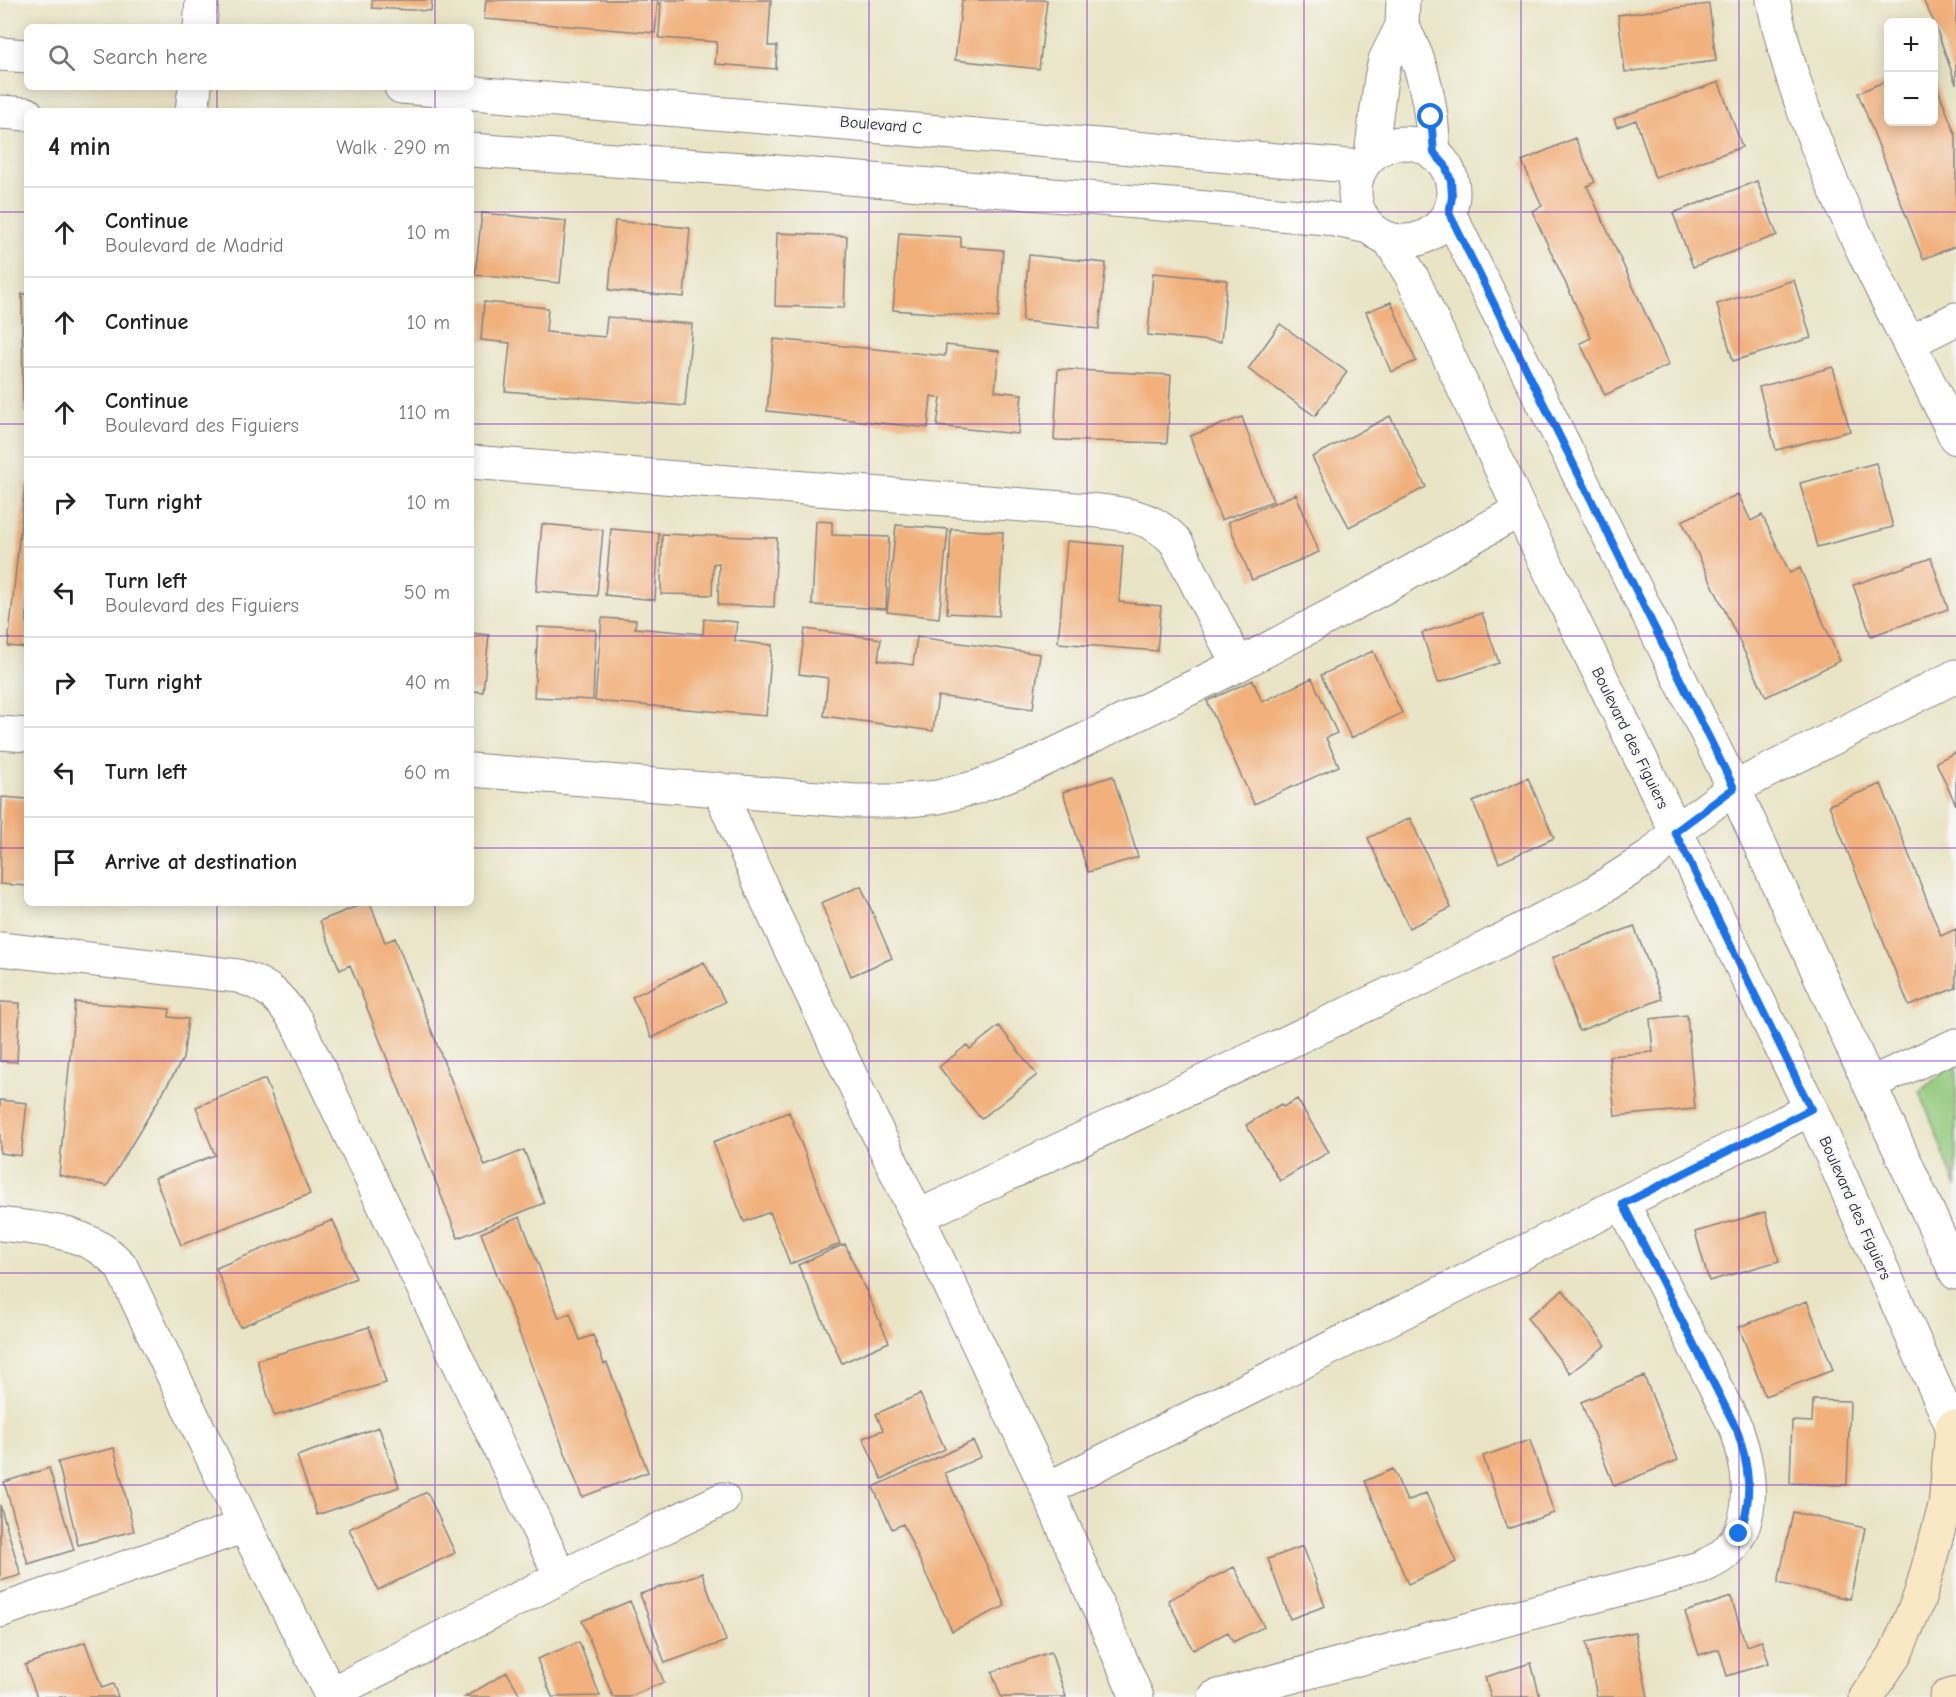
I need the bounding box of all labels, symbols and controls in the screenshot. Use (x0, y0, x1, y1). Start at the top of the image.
map controls (1884, 18, 1938, 126)
button: + (1884, 18, 1938, 72)
search box (24, 24, 474, 90)
icon: search (45, 41, 78, 74)
text: Search here (93, 44, 208, 70)
button: − (1884, 72, 1938, 126)
route start (1417, 103, 1443, 129)
street label: Boulevard C (839, 112, 923, 138)
text: 4 min (48, 132, 111, 162)
text: Walk · 290 m (336, 136, 450, 159)
text: Continue (105, 208, 188, 234)
icon: ahead (48, 216, 81, 249)
text: 10 m (407, 221, 450, 244)
text: Boulevard de Madrid (105, 234, 284, 257)
icon: ahead (48, 306, 81, 339)
text: Continue (105, 309, 188, 335)
text: 10 m (407, 311, 450, 334)
text: Continue (105, 388, 188, 414)
icon: ahead (48, 396, 81, 429)
text: 110 m (399, 401, 450, 424)
text: Boulevard des Figuiers (105, 414, 299, 437)
icon: right (48, 486, 81, 519)
text: Turn right (105, 489, 202, 515)
text: 10 m (407, 491, 450, 514)
text: Turn left (105, 568, 187, 594)
icon: left (48, 576, 81, 609)
text: 50 m (404, 581, 450, 604)
text: Boulevard des Figuiers (105, 594, 299, 617)
street label: Boulevard des Figuiers (1588, 664, 1672, 812)
icon: right (48, 666, 81, 699)
text: Turn right (105, 669, 202, 695)
text: 40 m (405, 671, 450, 694)
icon: left (48, 756, 81, 789)
text: Turn left (105, 759, 187, 785)
text: 60 m (404, 761, 450, 784)
icon: arrive (48, 846, 81, 879)
text: Arrive at destination (105, 849, 297, 875)
street label: Boulevard des Figuiers (1815, 1134, 1895, 1283)
route end (1725, 1520, 1751, 1546)

